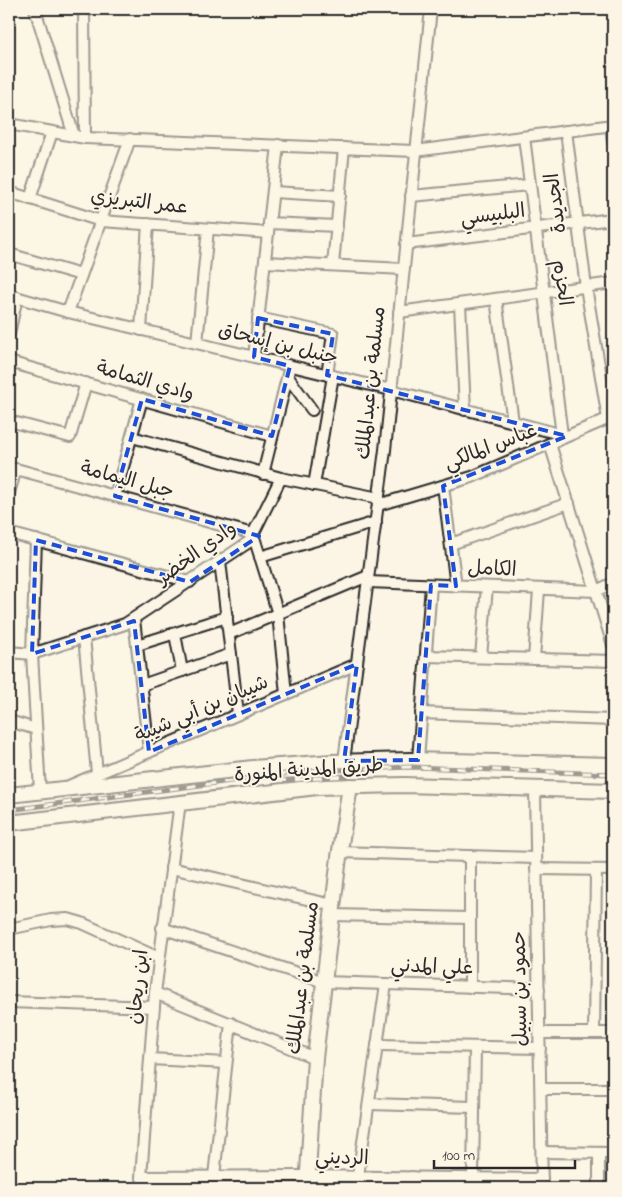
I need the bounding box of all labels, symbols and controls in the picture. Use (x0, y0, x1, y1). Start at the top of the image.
street label: الجديدة (539, 171, 575, 235)
street label: عمر التبريزي (89, 183, 189, 223)
street label: البلبيسي (459, 198, 527, 235)
street label: الحزم (543, 258, 579, 308)
street label: مسلمة بن عبدالملك (350, 305, 394, 461)
street label: حنبل بن إسحاق (215, 316, 341, 374)
street label: وادي الثمامة (93, 354, 197, 410)
street label: عباس المالكي (440, 417, 542, 480)
street label: جبل اليمامة (77, 455, 177, 507)
street label: وادي الخضر (149, 515, 243, 594)
street label: الكامل (467, 554, 517, 586)
street label: شيبان بن أبي شيبة (131, 669, 274, 752)
street label: طريق المدينة المنورة (233, 751, 385, 791)
street label: مسلمة بن عبدالملك (280, 900, 328, 1056)
street label: حمود بن سبيل (505, 931, 537, 1047)
street label: ابن ريحان (121, 948, 157, 1026)
street label: علي المدني (390, 952, 474, 985)
scale bar (434, 1137, 576, 1169)
street label: الرديني (315, 1144, 369, 1175)
text: 100 m (442, 1145, 475, 1167)

